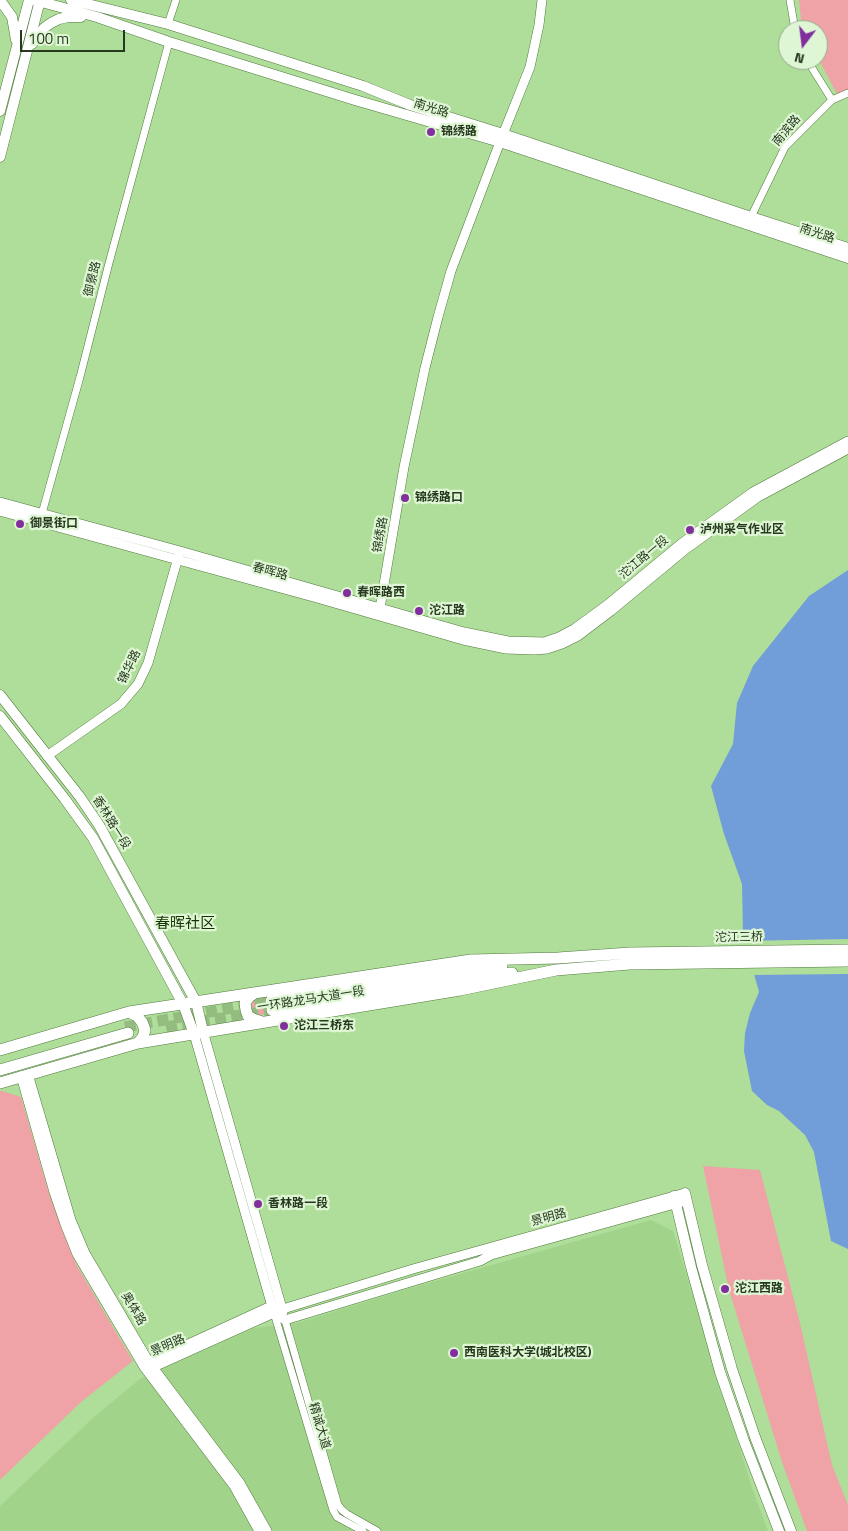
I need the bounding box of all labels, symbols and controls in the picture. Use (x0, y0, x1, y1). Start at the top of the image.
scale bar (22, 20, 128, 52)
north arrow (778, 20, 828, 70)
text: 100 m (28, 27, 69, 50)
text: N (792, 48, 807, 70)
street label: 南光路 (412, 97, 450, 121)
street label: 南滨路 (770, 113, 804, 149)
place label: 锦绣路 (441, 125, 477, 139)
marker: 锦绣路 (425, 126, 437, 138)
street label: 南光路 (798, 222, 836, 246)
street label: 御景路 (82, 260, 104, 298)
place label: 锦绣路口 (415, 491, 463, 505)
marker: 锦绣路口 (399, 492, 411, 504)
street label: 锦绣路 (371, 516, 391, 554)
place label: 御景街口 (30, 517, 78, 531)
marker: 御景街口 (14, 518, 26, 530)
place label: 泸州采气作业区 (700, 523, 784, 537)
marker: 泸州采气作业区 (684, 524, 696, 536)
street label: 沱江路一段 (616, 533, 672, 583)
street label: 春晖路 (251, 560, 289, 584)
place label: 春晖路西 (357, 586, 405, 600)
marker: 春晖路西 (341, 587, 353, 599)
place label: 沱江路 (429, 604, 465, 618)
marker: 沱江路 (413, 605, 425, 617)
street label: 锦华路 (116, 648, 144, 686)
street label: 香林路一段 (89, 794, 133, 852)
district label: 春晖社区 (155, 915, 215, 933)
street label: 沱江三桥 (715, 930, 763, 946)
street label: 一环路龙马大道一段 (257, 984, 365, 1016)
place label: 沱江三桥东 (294, 1019, 354, 1033)
marker: 沱江三桥东 (278, 1020, 290, 1032)
place label: 香林路一段 (268, 1197, 328, 1211)
marker: 香林路一段 (252, 1198, 264, 1210)
street label: 景明路 (530, 1206, 568, 1230)
place label: 沱江西路 (735, 1282, 783, 1296)
marker: 沱江西路 (719, 1283, 731, 1295)
street label: 奥体路 (118, 1290, 148, 1328)
street label: 景明路 (149, 1332, 187, 1360)
place label: 西南医科大学(城北校区) (464, 1346, 591, 1360)
marker: 西南医科大学(城北校区) (448, 1347, 460, 1359)
street label: 精诚大道 (305, 1401, 333, 1451)

